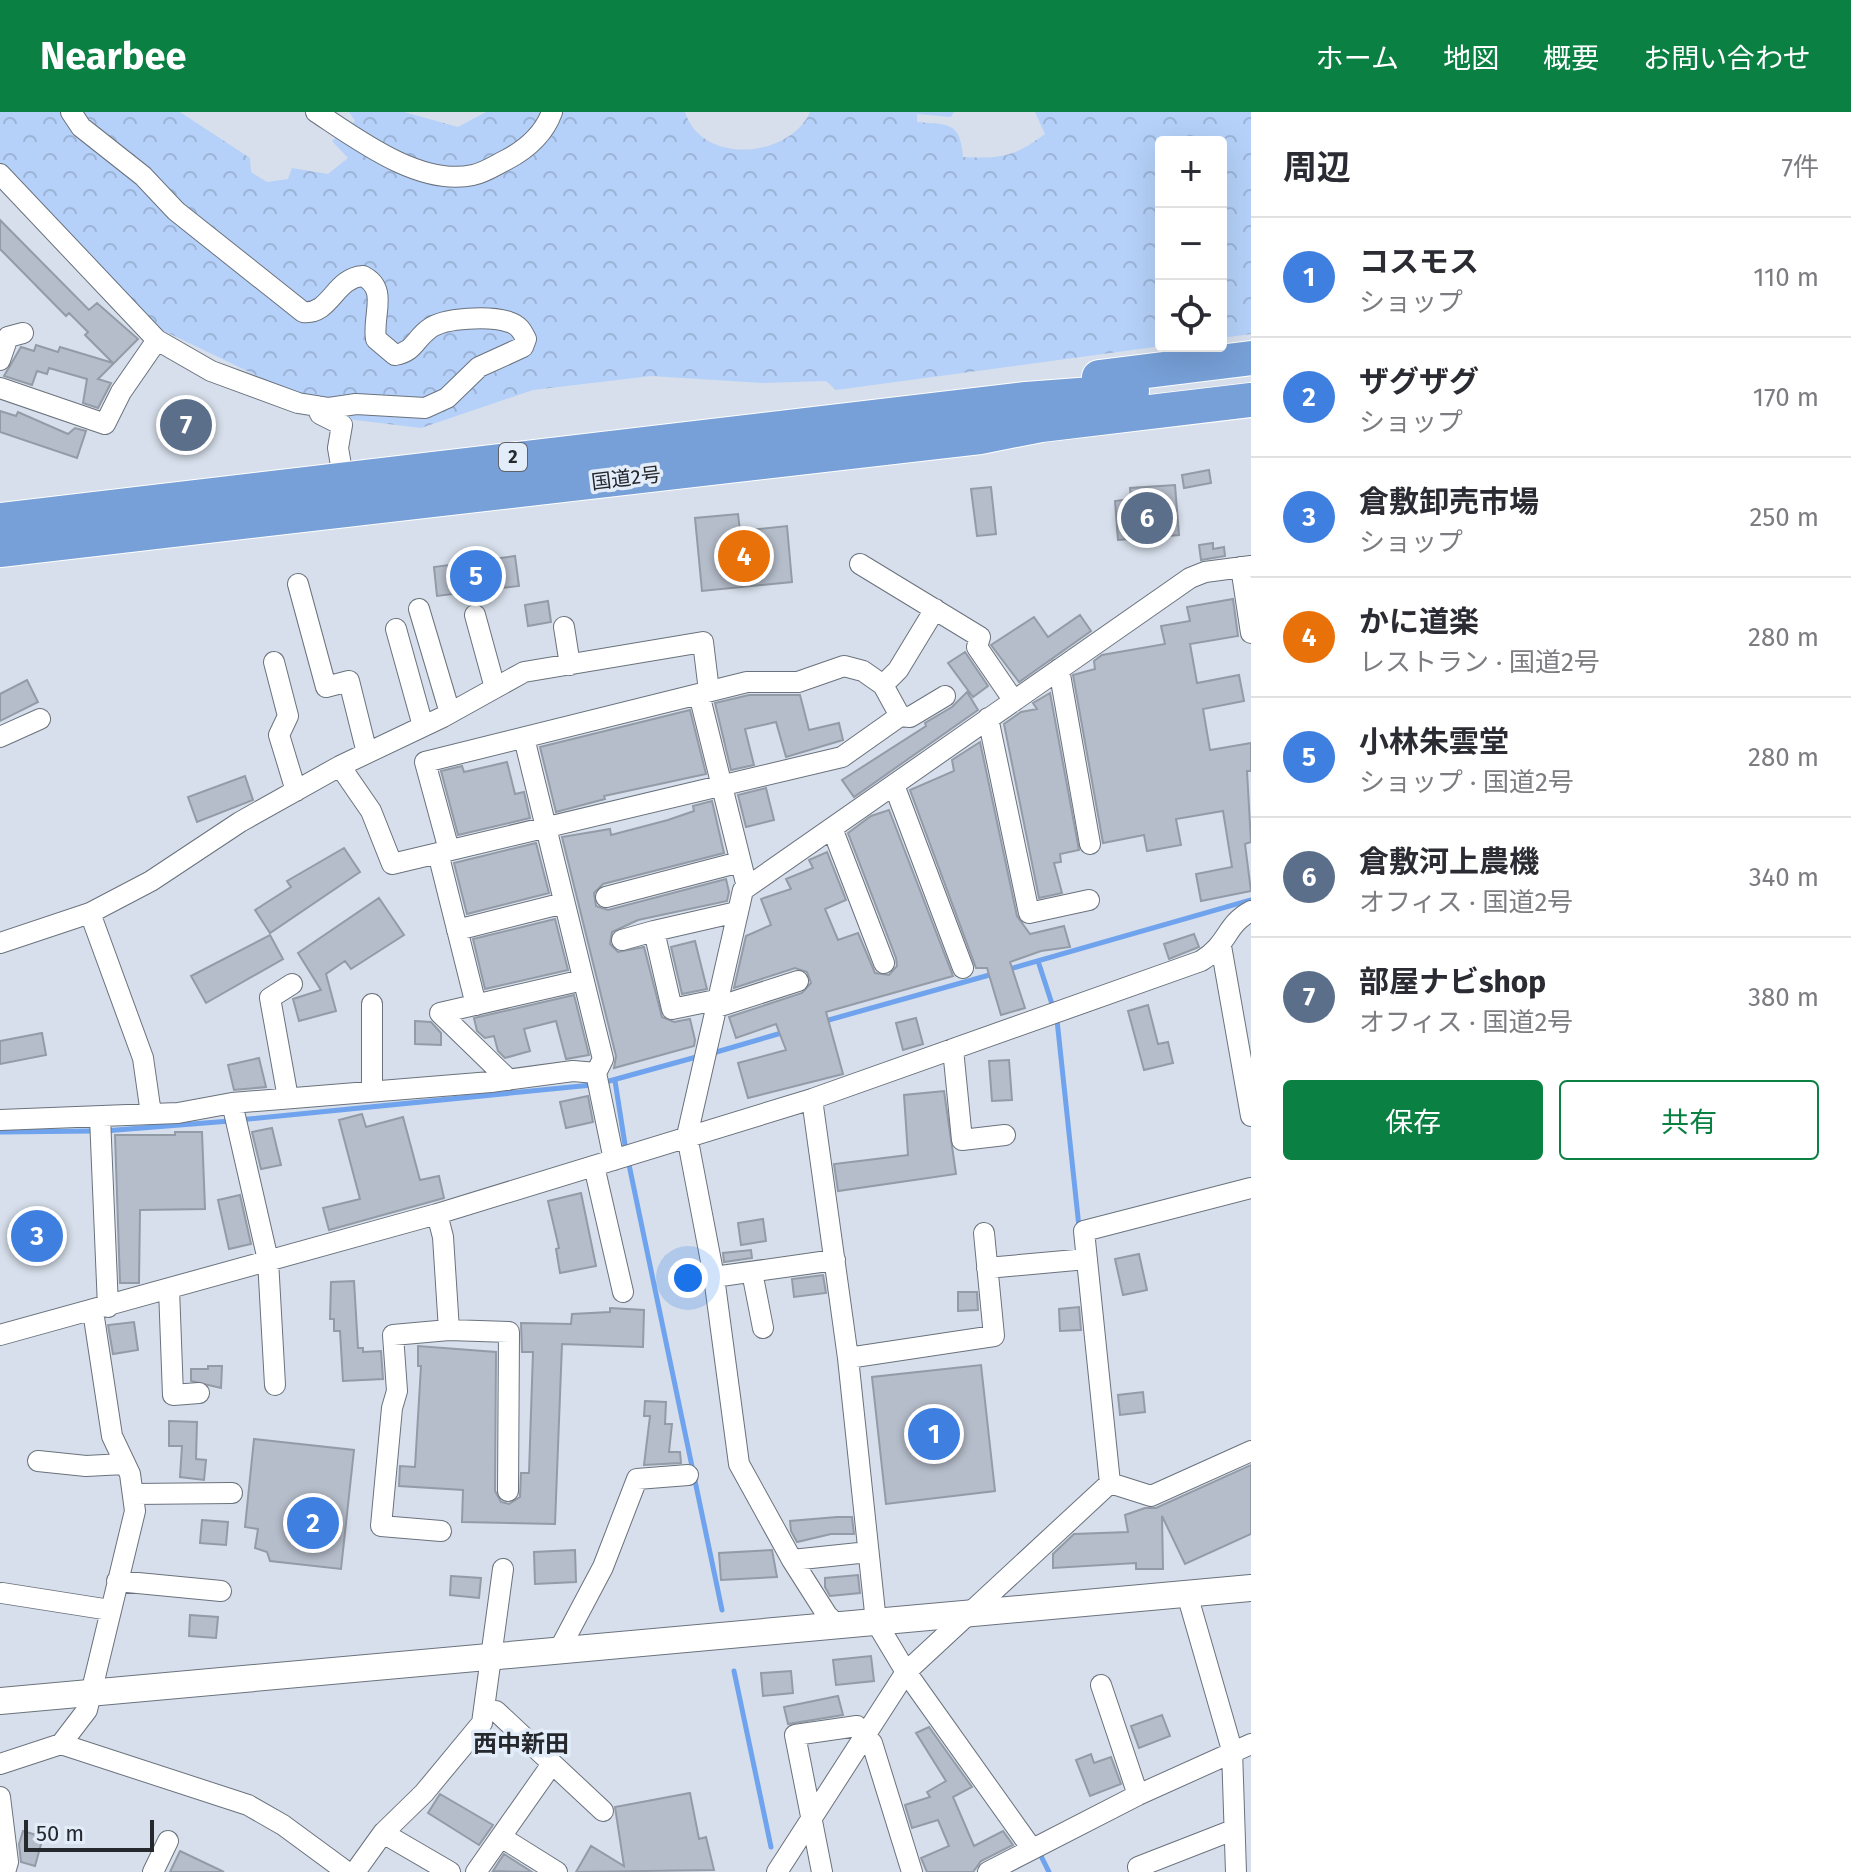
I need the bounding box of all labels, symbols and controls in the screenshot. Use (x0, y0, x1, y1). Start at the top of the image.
text: Nearbee (40, 33, 187, 79)
text: ホーム (1316, 42, 1399, 75)
text: 地図 (1443, 42, 1499, 75)
text: 概要 (1543, 42, 1599, 75)
text: お問い合わせ (1643, 42, 1811, 75)
map controls (1155, 136, 1227, 352)
button: + (1155, 136, 1227, 208)
text: 周辺 (1283, 147, 1351, 188)
text: 7件 (1781, 152, 1819, 183)
button: − (1155, 208, 1227, 280)
text: コスモス (1359, 244, 1479, 280)
text: 1 (1303, 262, 1315, 293)
text: 110 m (1753, 262, 1819, 293)
button: locate (1155, 280, 1227, 352)
text: ショップ (1359, 287, 1463, 318)
text: ザグザグ (1359, 364, 1479, 400)
text: 2 (1302, 382, 1316, 413)
text: 170 m (1753, 382, 1819, 413)
pin: 7 (160, 395, 212, 455)
text: ショップ (1359, 407, 1463, 438)
road number: 2 (499, 443, 527, 471)
street label: 国道2号 (590, 462, 662, 494)
text: 倉敷卸売市場 (1359, 484, 1539, 520)
pin: 6 (1121, 488, 1173, 548)
text: 3 (1302, 502, 1316, 533)
text: 250 m (1749, 502, 1819, 533)
pin: 4 (718, 526, 770, 586)
text: ショップ (1359, 527, 1463, 558)
pin: 5 (450, 546, 502, 606)
text: かに道楽 (1359, 604, 1479, 640)
text: 4 (1302, 622, 1316, 653)
text: 280 m (1748, 622, 1819, 653)
text: レストラン · 国道2号 (1359, 647, 1600, 678)
text: 小林朱雲堂 (1359, 724, 1509, 760)
text: 5 (1302, 742, 1316, 773)
text: 280 m (1748, 742, 1819, 773)
text: ショップ · 国道2号 (1359, 767, 1574, 798)
text: 倉敷河上農機 (1359, 844, 1539, 880)
text: 6 (1302, 862, 1316, 893)
text: 340 m (1749, 862, 1819, 893)
text: オフィス · 国道2号 (1359, 887, 1573, 918)
text: 部屋ナビshop (1359, 964, 1546, 1000)
text: 7 (1303, 982, 1315, 1013)
text: 380 m (1748, 982, 1819, 1013)
text: オフィス · 国道2号 (1359, 1007, 1573, 1038)
button: 保存 (1283, 1080, 1543, 1160)
button: 共有 (1559, 1080, 1819, 1160)
pin: 3 (11, 1206, 63, 1266)
your location (668, 1258, 708, 1298)
pin: 1 (908, 1404, 960, 1464)
pin: 2 (287, 1493, 339, 1553)
district label: 西中新田 (473, 1730, 569, 1758)
scale bar (24, 1816, 154, 1852)
text: 50 m (36, 1820, 84, 1847)

